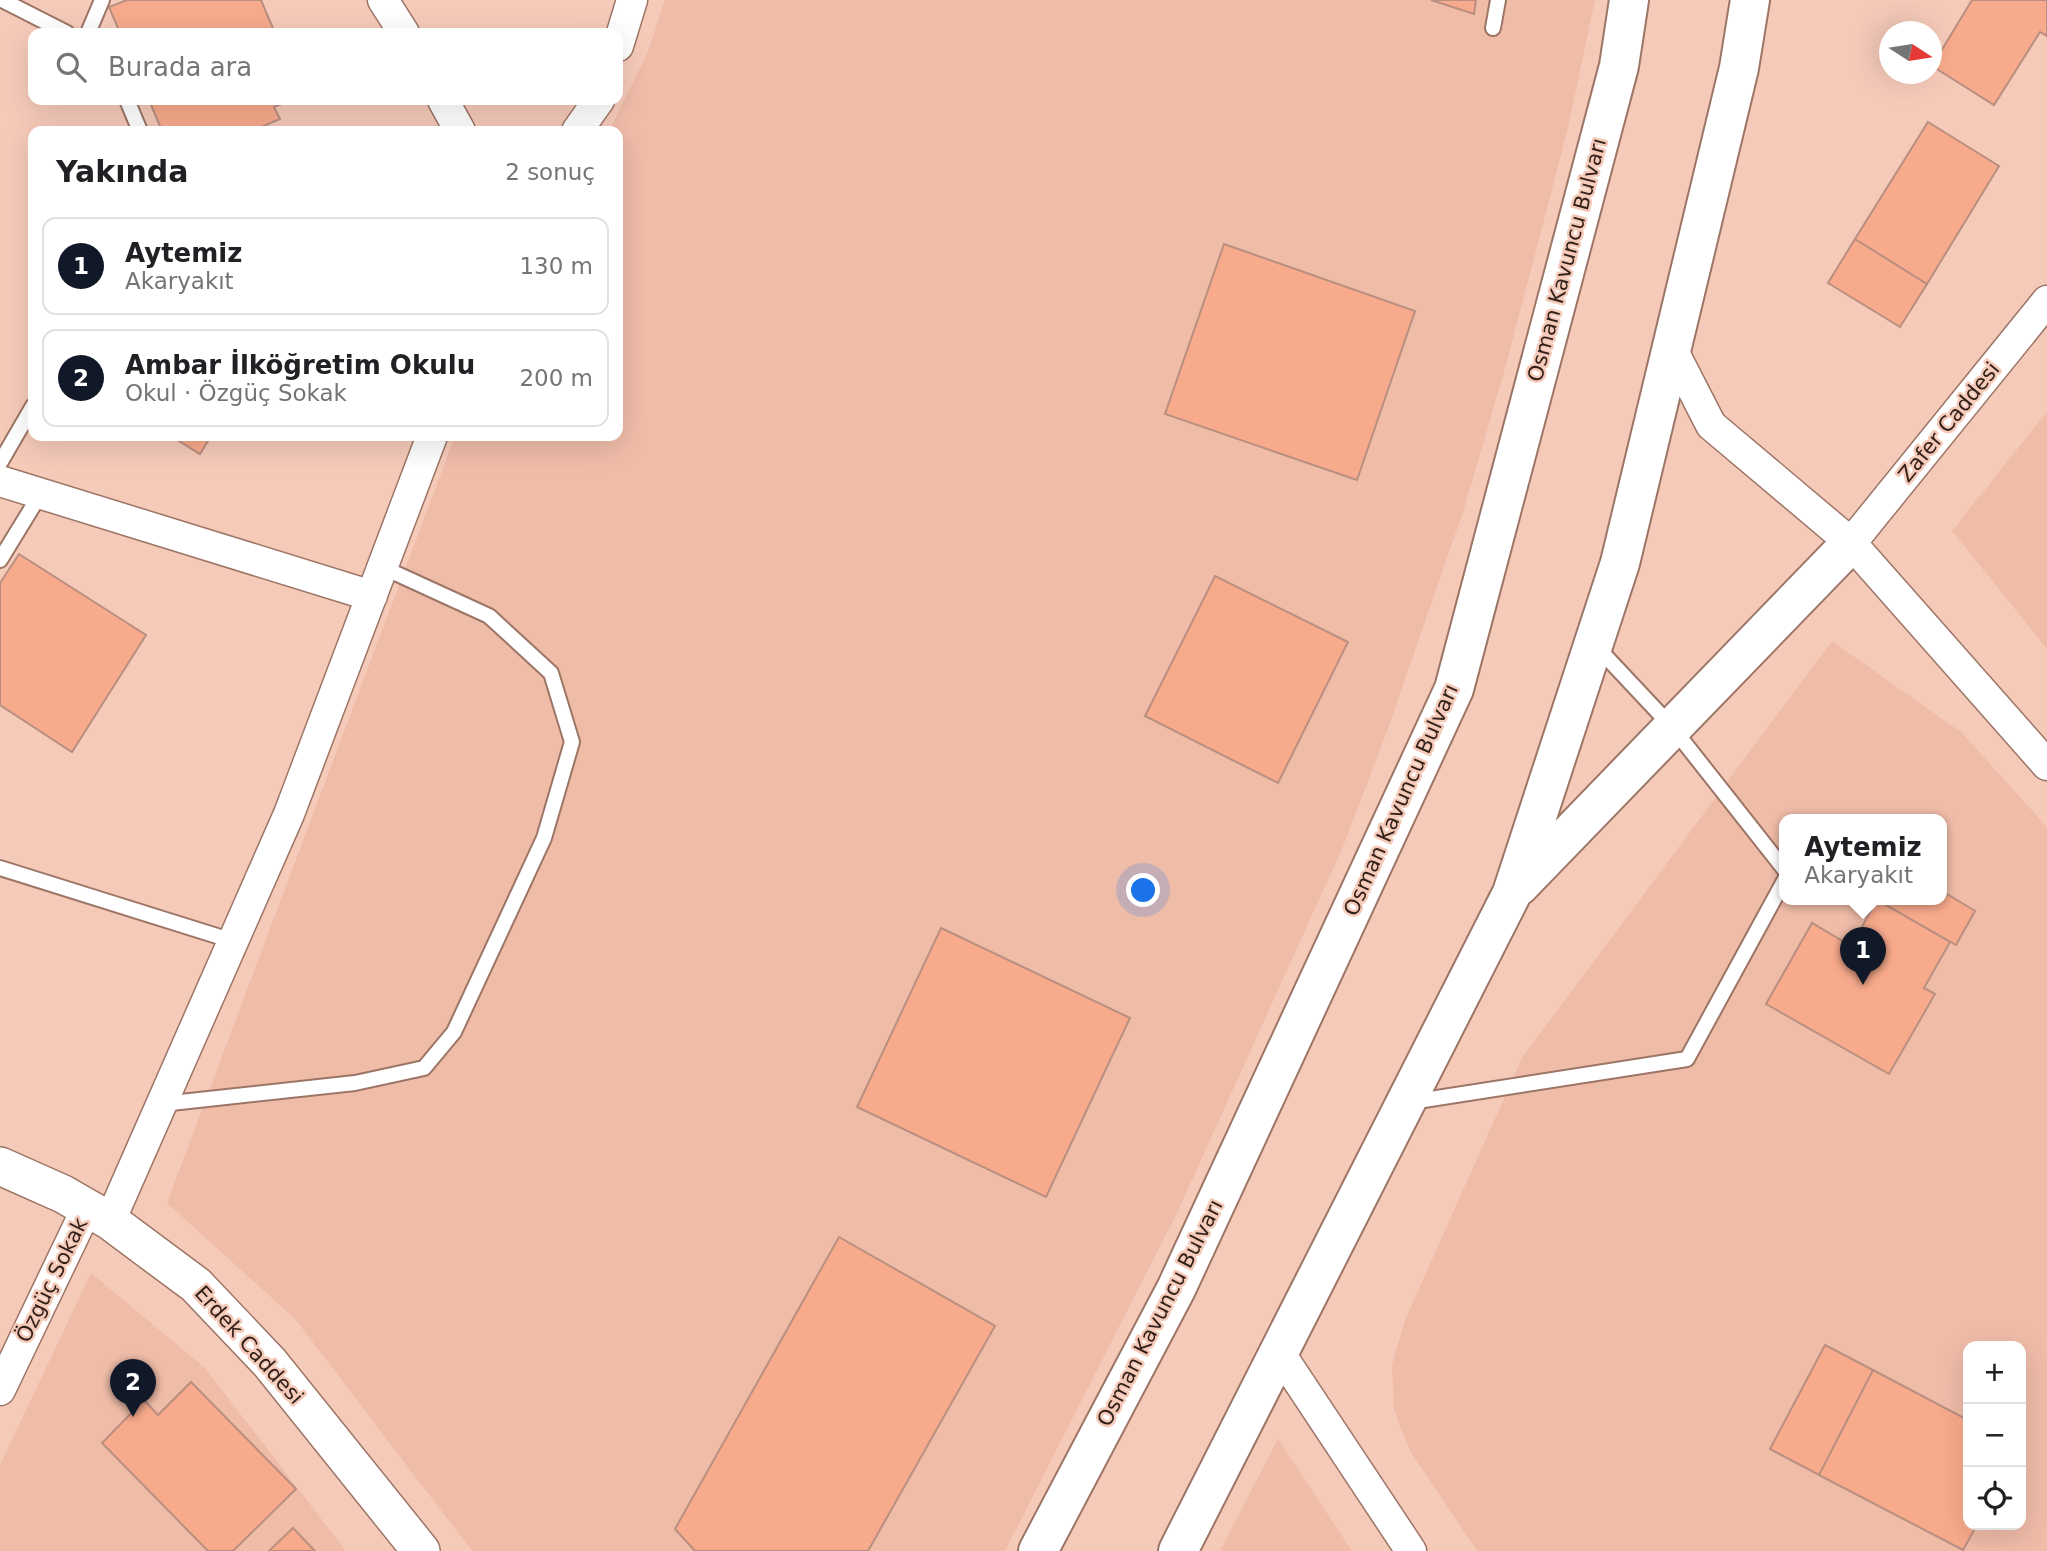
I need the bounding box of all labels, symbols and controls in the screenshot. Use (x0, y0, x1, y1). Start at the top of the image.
north arrow (1879, 21, 1942, 84)
search box (28, 28, 623, 105)
icon: search (52, 48, 90, 86)
text: Burada ara (108, 52, 252, 82)
street label: Osman Kavuncu Bulvarı (1523, 136, 1611, 384)
text: Yakında (56, 154, 189, 189)
text: 2 sonuç (505, 159, 595, 185)
text: Aytemiz (125, 238, 242, 268)
text: 1 (73, 253, 89, 279)
text: 130 m (519, 253, 593, 279)
text: Akaryakıt (125, 268, 234, 294)
text: Ambar İlköğretim Okulu (125, 350, 475, 380)
street label: Zafer Caddesi (1893, 357, 2005, 487)
text: 2 (73, 365, 89, 391)
text: 200 m (519, 365, 593, 391)
text: Okul · Özgüç Sokak (125, 380, 347, 406)
street label: Osman Kavuncu Bulvarı (1339, 680, 1463, 920)
popup (1779, 814, 1947, 905)
text: Aytemiz (1804, 832, 1922, 862)
text: Akaryakıt (1804, 862, 1913, 888)
your location (1126, 873, 1160, 907)
pin: 1 (1840, 927, 1886, 985)
street label: Osman Kavuncu Bulvarı (1092, 1196, 1228, 1430)
street label: Özgüç Sokak (11, 1213, 93, 1346)
street label: Erdek Caddesi (190, 1281, 308, 1409)
map controls (1963, 1341, 2026, 1530)
button: + (1963, 1341, 2026, 1404)
pin: 2 (110, 1359, 156, 1417)
button: − (1963, 1404, 2026, 1467)
button: locate (1963, 1467, 2026, 1530)

